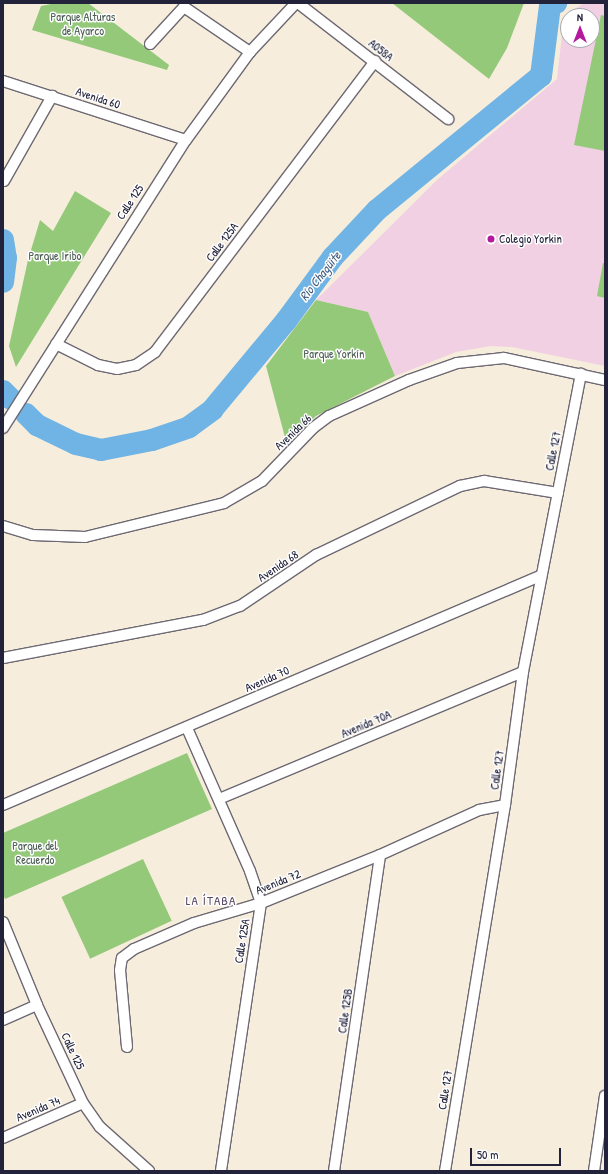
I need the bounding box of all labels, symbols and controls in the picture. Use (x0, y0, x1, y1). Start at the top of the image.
north arrow (560, 8, 600, 48)
park label: Parque Alturas de Ayarco (51, 10, 115, 38)
text: N (577, 10, 583, 24)
street label: A058A (366, 36, 396, 64)
street label: Avenida 60 (74, 84, 122, 112)
street label: Calle 125 (113, 182, 147, 222)
street label: Calle 125A (203, 220, 241, 264)
place label: Colegio Yorkin (499, 232, 562, 246)
marker: Colegio Yorkin (486, 234, 496, 244)
water label: Río Chagüite (296, 248, 344, 304)
park label: Parque Iribo (29, 249, 81, 263)
park label: Parque Yorkín (304, 347, 364, 361)
street label: Avenida 66 (272, 411, 314, 453)
street label: Calle 127 (542, 430, 564, 472)
street label: Avenida 68 (255, 547, 301, 585)
street label: Avenida 70 (243, 663, 291, 695)
street label: Avenida 70A (339, 707, 393, 741)
street label: Calle 127 (487, 749, 507, 791)
park label: Parque del Recuerdo (12, 839, 58, 867)
street label: Avenida 72 (253, 866, 303, 898)
district label: LA ÍTABA (186, 892, 236, 908)
street label: Calle 125A (231, 918, 253, 964)
street label: Calle 125B (335, 988, 355, 1034)
street label: Calle 125 (58, 1030, 88, 1072)
street label: Calle 127 (435, 1069, 455, 1111)
street label: Avenida 74 (14, 1093, 62, 1125)
scale bar (472, 1140, 563, 1166)
text: 50 m (477, 1146, 498, 1163)

